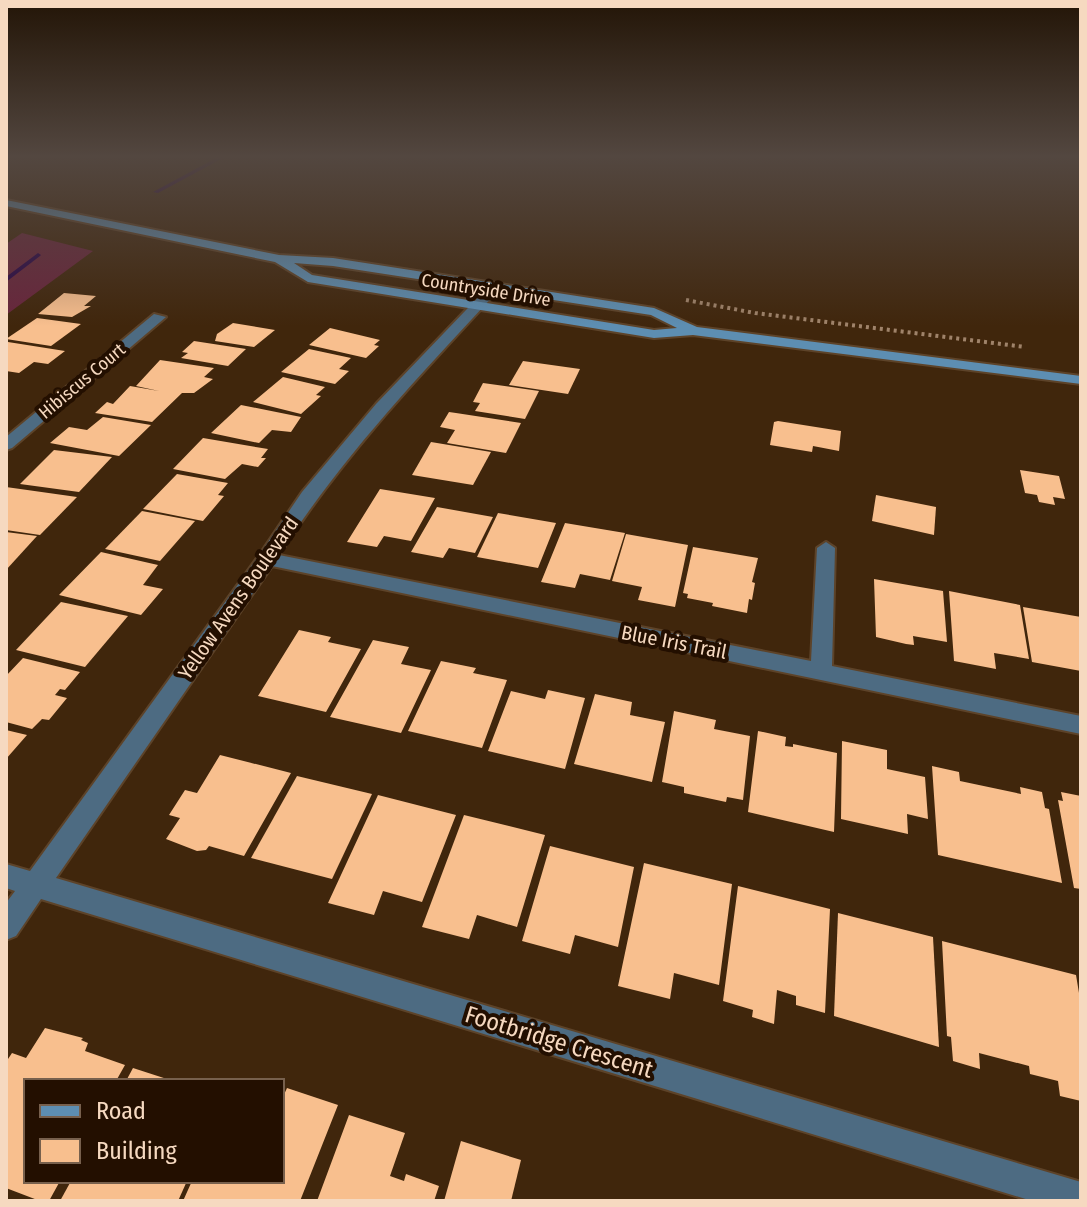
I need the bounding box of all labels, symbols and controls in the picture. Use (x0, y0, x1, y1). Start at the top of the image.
street label: Countryside Drive (420, 269, 552, 311)
street label: Hibiscus Court (34, 338, 130, 423)
street label: Yellow Avens Boulevard (173, 512, 303, 684)
street label: Blue Iris Trail (619, 620, 729, 664)
street label: Footbridge Crescent (462, 1000, 656, 1084)
legend (24, 1079, 284, 1183)
text: Road (96, 1097, 146, 1125)
text: Building (96, 1137, 178, 1165)

